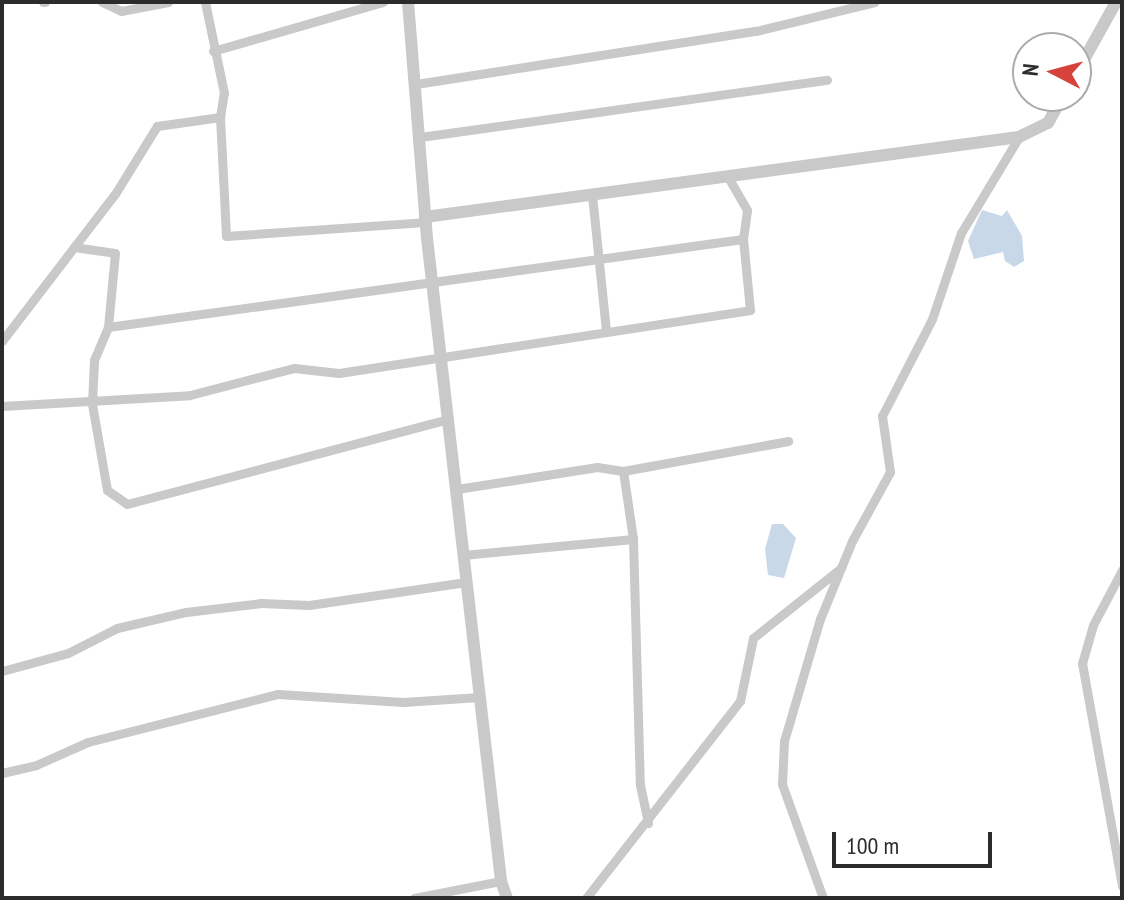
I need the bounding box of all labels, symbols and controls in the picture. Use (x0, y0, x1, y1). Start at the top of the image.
north arrow (1012, 32, 1092, 112)
text: N (1016, 62, 1045, 77)
scale bar (836, 816, 996, 866)
text: 100 m (846, 830, 899, 861)

